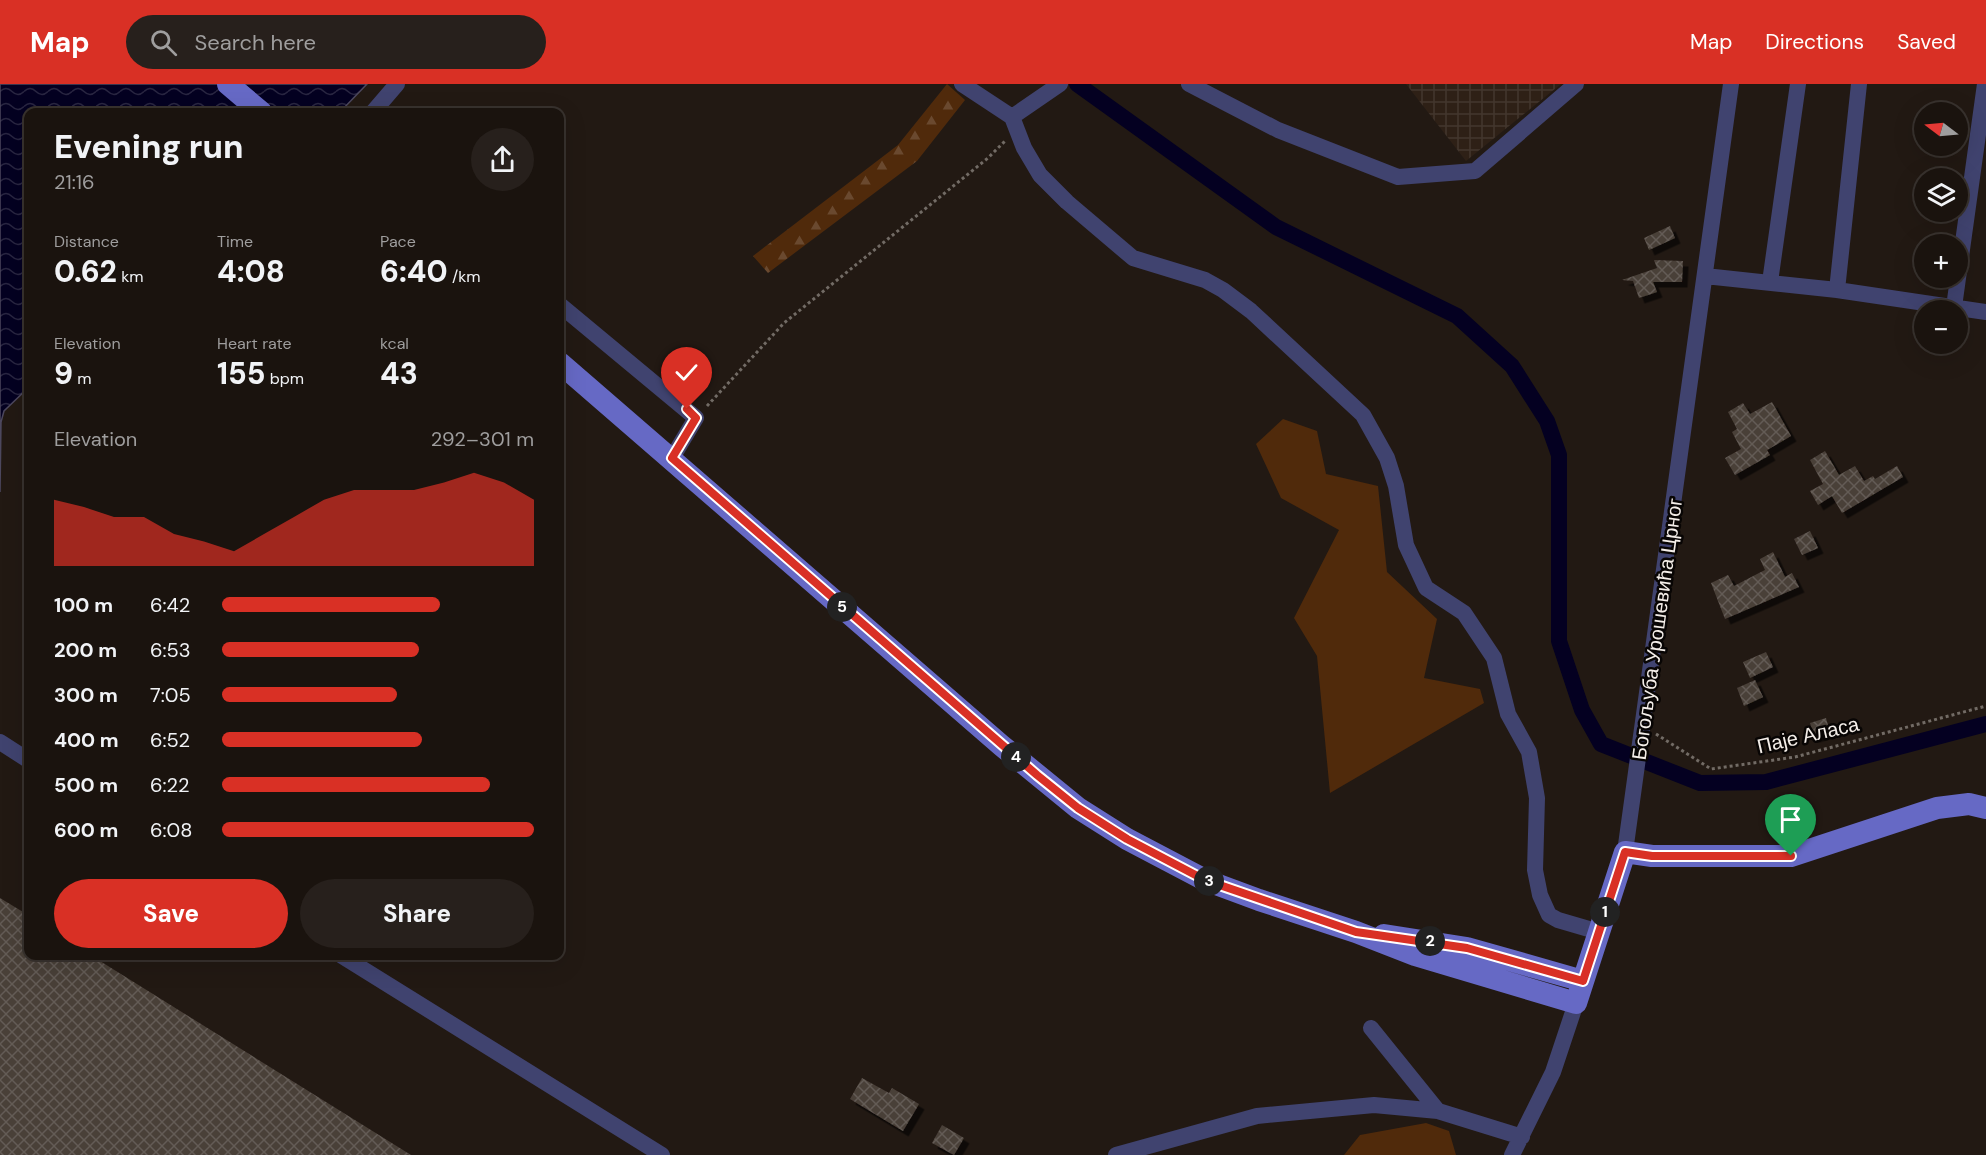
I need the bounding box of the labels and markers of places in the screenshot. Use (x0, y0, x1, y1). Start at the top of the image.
pin (661, 347, 712, 409)
pin: 5 (827, 592, 857, 622)
pin: 4 (1001, 742, 1031, 772)
pin (1765, 794, 1816, 856)
pin: 3 (1194, 866, 1224, 896)
pin: 1 (1590, 897, 1620, 927)
pin: 2 (1415, 926, 1445, 956)

